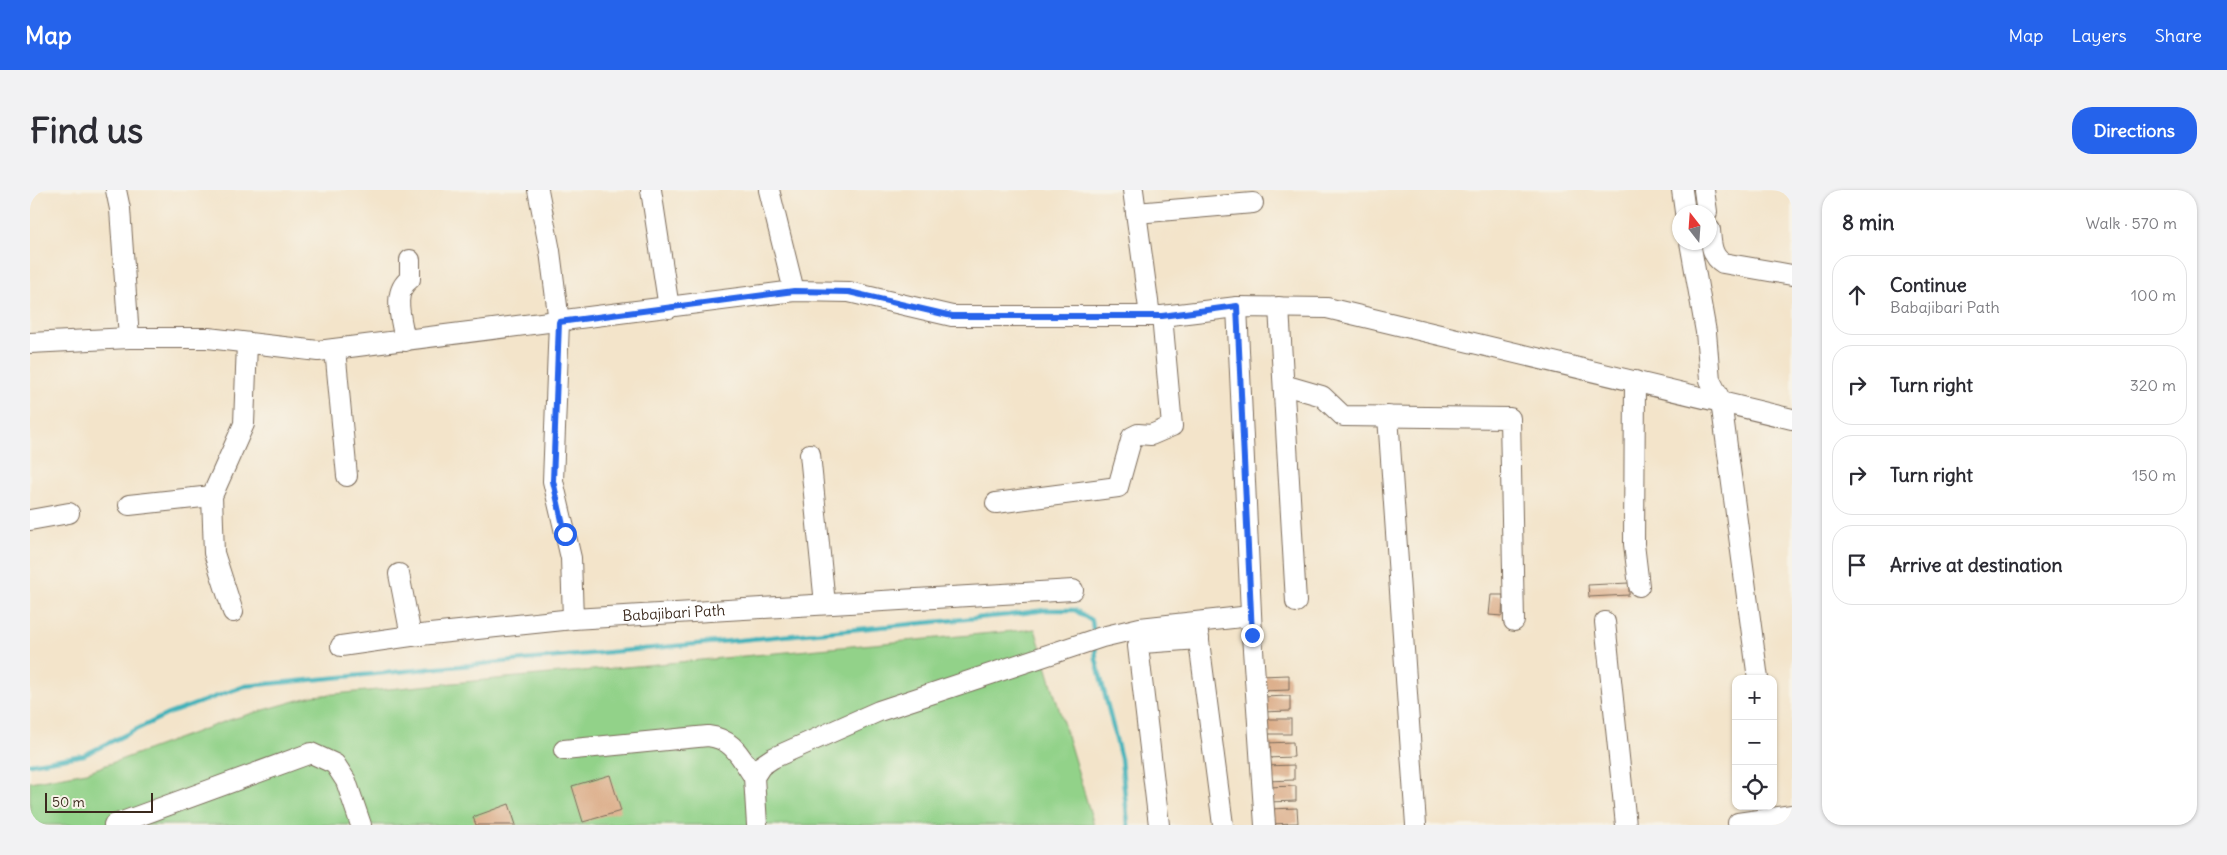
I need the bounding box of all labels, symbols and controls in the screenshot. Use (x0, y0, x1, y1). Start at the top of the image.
text: Map (25, 20, 72, 50)
text: Map (2008, 24, 2043, 47)
text: Layers (2071, 24, 2127, 47)
text: Share (2155, 24, 2202, 47)
button: Directions (2072, 107, 2197, 154)
text: Find us (30, 108, 143, 152)
north arrow (1672, 205, 1717, 250)
text: 8 min (1842, 209, 1894, 236)
text: Walk · 570 m (2086, 213, 2177, 233)
text: Continue (1890, 273, 1967, 297)
icon: ahead (1843, 281, 1871, 309)
text: 100 m (2131, 285, 2176, 305)
text: Babajibari Path (1890, 297, 2000, 317)
icon: right (1843, 371, 1871, 399)
text: Turn right (1890, 373, 1973, 397)
text: 320 m (2130, 375, 2176, 395)
icon: right (1843, 461, 1871, 489)
text: Turn right (1890, 463, 1973, 487)
text: 150 m (2132, 465, 2176, 485)
route start (554, 523, 577, 546)
icon: arrive (1843, 551, 1871, 579)
text: Arrive at destination (1890, 553, 2063, 577)
street label: Babajibari Path (622, 600, 726, 625)
route end (1241, 624, 1264, 647)
map controls (1732, 675, 1777, 810)
button: + (1732, 675, 1777, 720)
button: − (1732, 720, 1777, 765)
button: locate (1732, 765, 1777, 810)
scale bar (45, 790, 152, 813)
text: 50 m (52, 793, 85, 811)

